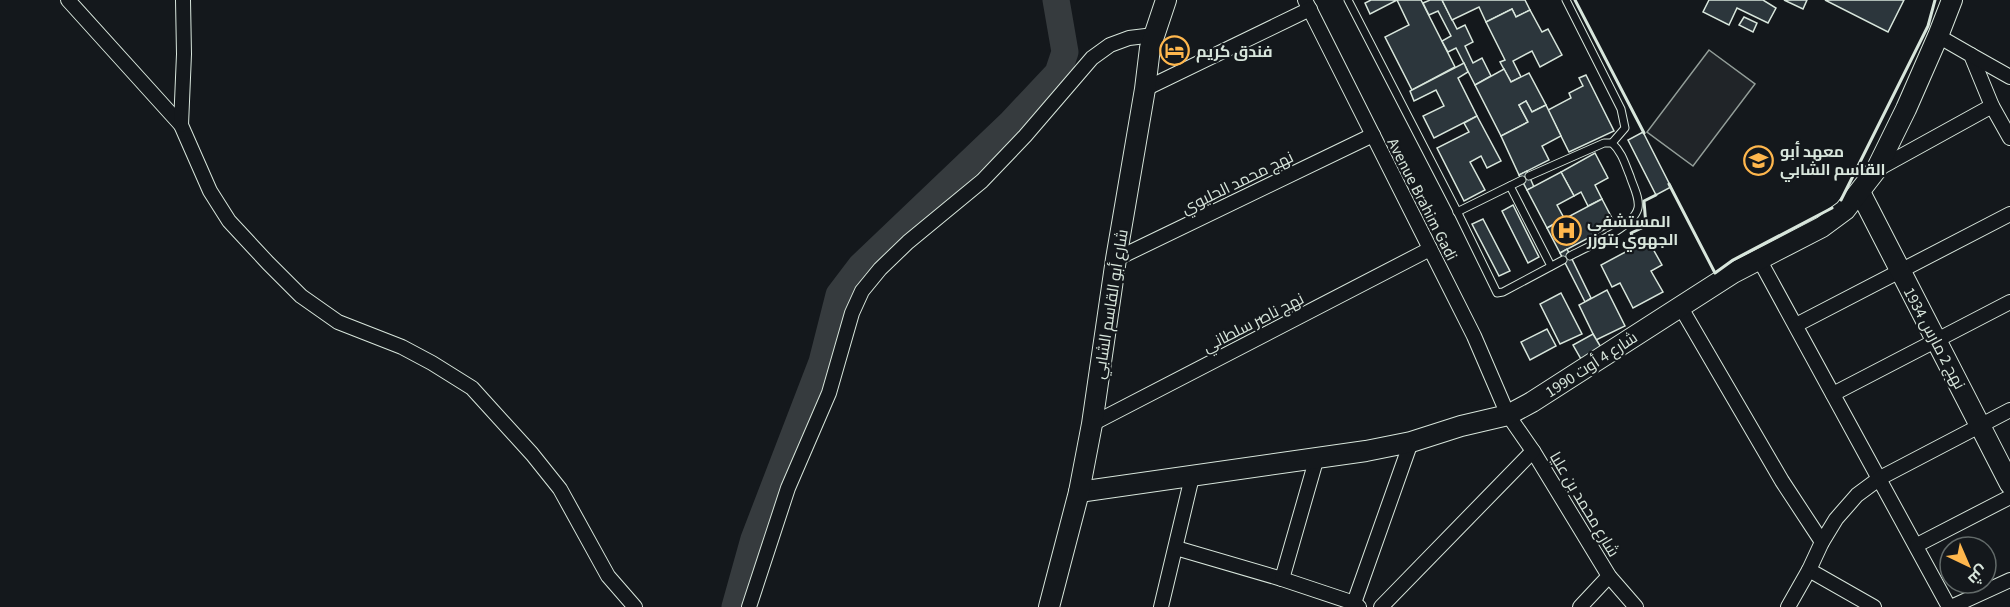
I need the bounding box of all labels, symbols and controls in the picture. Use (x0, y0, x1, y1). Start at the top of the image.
hotel icon: فندق كريم (1159, 35, 1191, 67)
place label: فندق كريم (1196, 41, 1273, 63)
street label: Avenue Brahim Gadi (1382, 134, 1463, 265)
place label: معهد أبو القاسم الشابي (1780, 141, 1886, 182)
school or university icon: معهد أبو القاسم الشابي (1743, 144, 1775, 176)
street label: نهج محمد الحليوي (1178, 146, 1298, 221)
place label: المستشفى الجهوي بتوزر (1586, 211, 1678, 252)
hospital icon: المستشفى الجهوي بتوزر (1550, 214, 1582, 246)
street label: شارع أبو القاسم الشابي (1088, 228, 1136, 381)
street label: نهج 2 مارس 1934 (1898, 283, 1970, 393)
street label: نهج ناصر سلطاني (1199, 288, 1309, 360)
street label: شارع 4 أوت 1990 (1541, 327, 1642, 403)
street label: شارع محمد بن عليا (1544, 448, 1624, 561)
north arrow (1938, 535, 1998, 595)
text: ش (1963, 560, 1993, 590)

